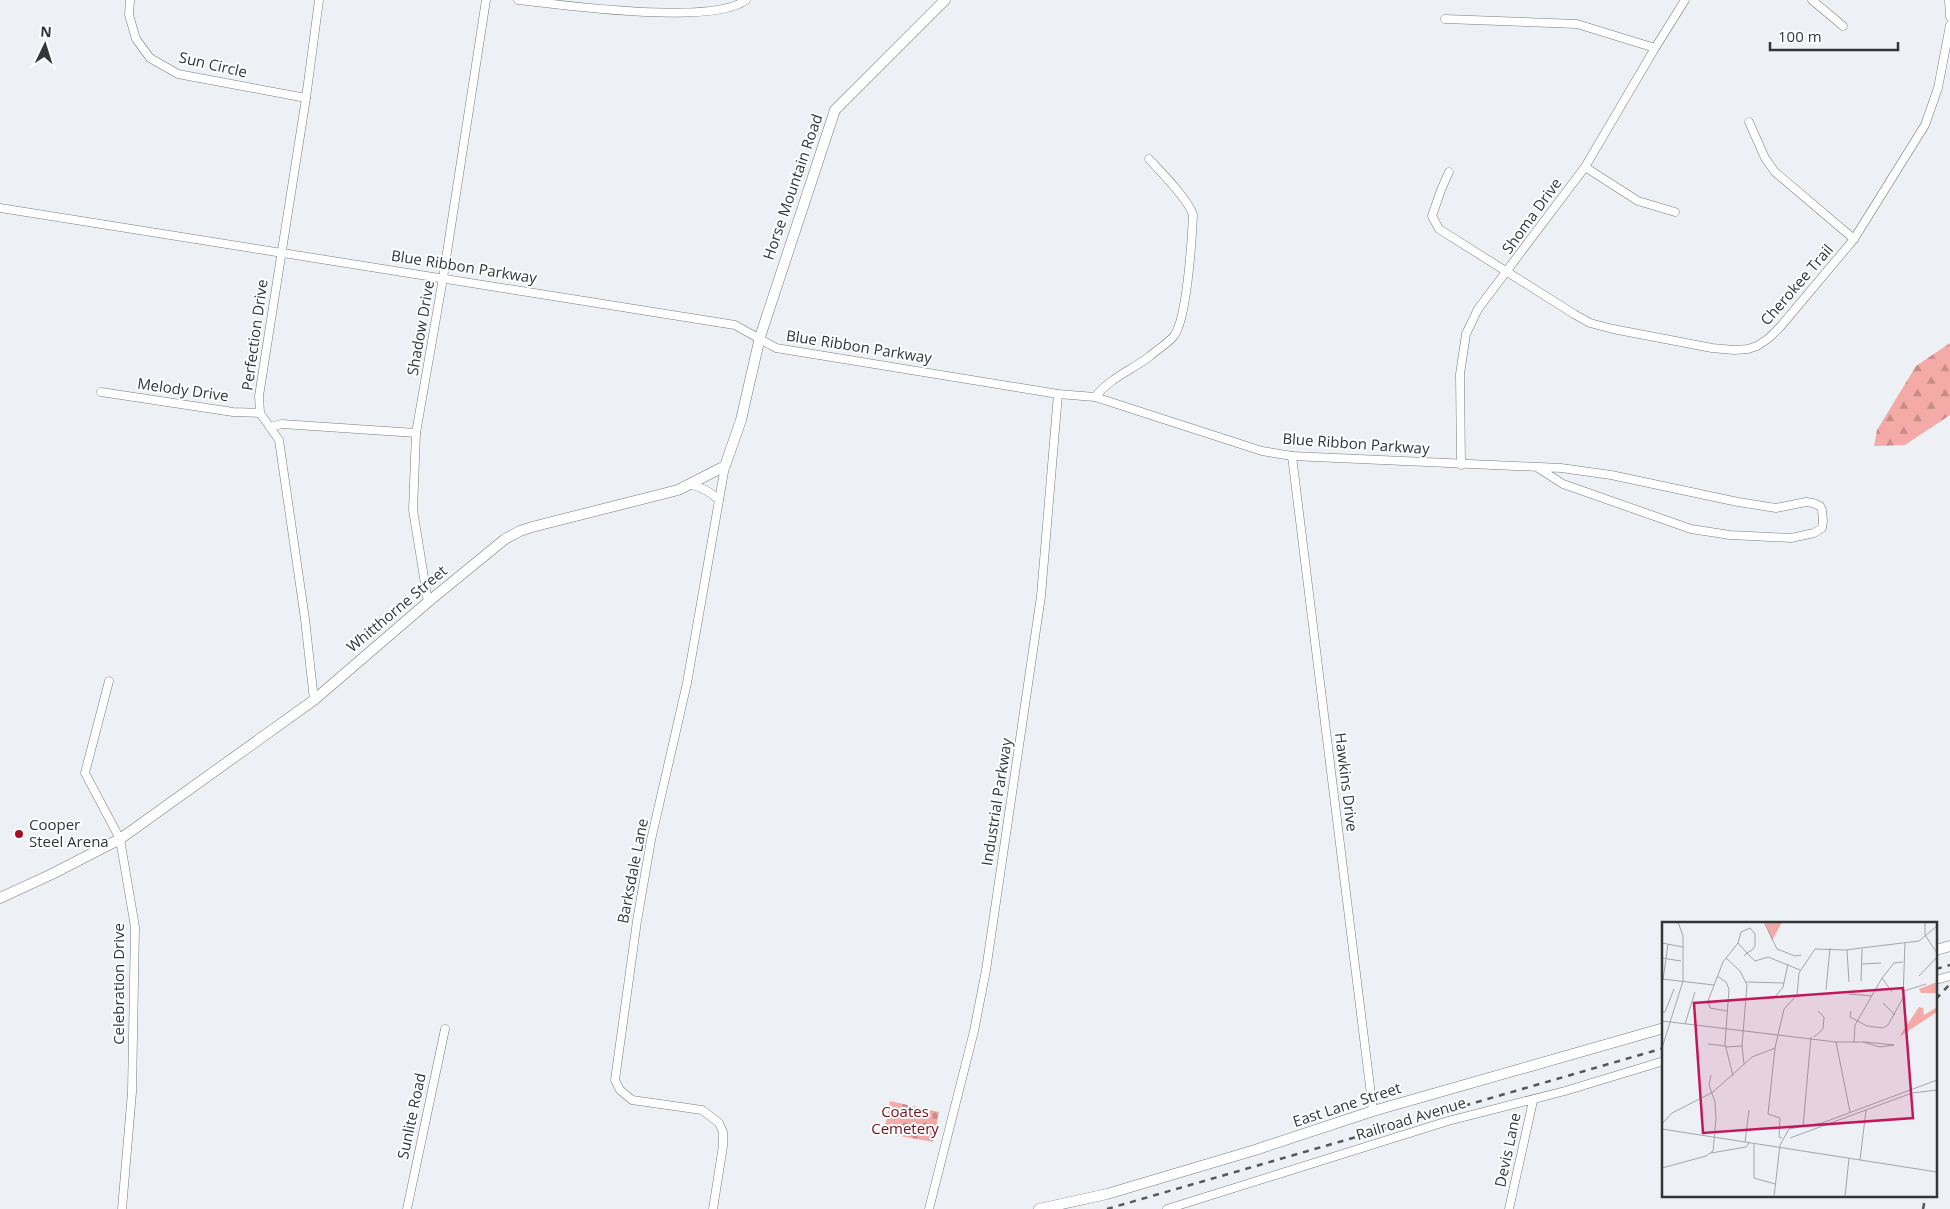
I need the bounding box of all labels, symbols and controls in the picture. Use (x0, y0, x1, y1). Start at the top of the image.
north arrow (20, 20, 70, 70)
scale bar (1770, 20, 1898, 52)
text: N (40, 22, 52, 41)
text: 100 m (1778, 26, 1822, 46)
street label: Sun Circle (177, 46, 249, 82)
street label: Horse Mountain Road (758, 111, 826, 262)
street label: Shoma Drive (1497, 173, 1566, 257)
street label: Cherokee Trail (1756, 240, 1837, 329)
street label: Blue Ribbon Parkway (390, 245, 539, 287)
street label: Perfection Drive (236, 278, 272, 392)
street label: Shadow Drive (402, 279, 438, 377)
street label: Blue Ribbon Parkway (785, 325, 934, 367)
street label: Melody Drive (136, 373, 230, 405)
street label: Blue Ribbon Parkway (1282, 428, 1431, 458)
street label: Whitthorne Street (342, 560, 451, 656)
street label: Hawkins Drive (1331, 731, 1363, 833)
street label: Industrial Parkway (976, 736, 1016, 867)
place label: Cooper Steel Arena (29, 814, 109, 851)
street label: Barksdale Lane (612, 817, 652, 925)
marker: Cooper Steel Arena (13, 828, 25, 840)
inset map (1662, 922, 1938, 1196)
street label: Celebration Drive (108, 923, 128, 1045)
street label: Sunlite Road (392, 1071, 430, 1161)
street label: East Lane Street (1290, 1077, 1403, 1131)
street label: Railroad Avenue (1353, 1092, 1468, 1144)
park label: Coates Cemetery (871, 1101, 939, 1138)
street label: Devis Lane (1489, 1111, 1525, 1189)

